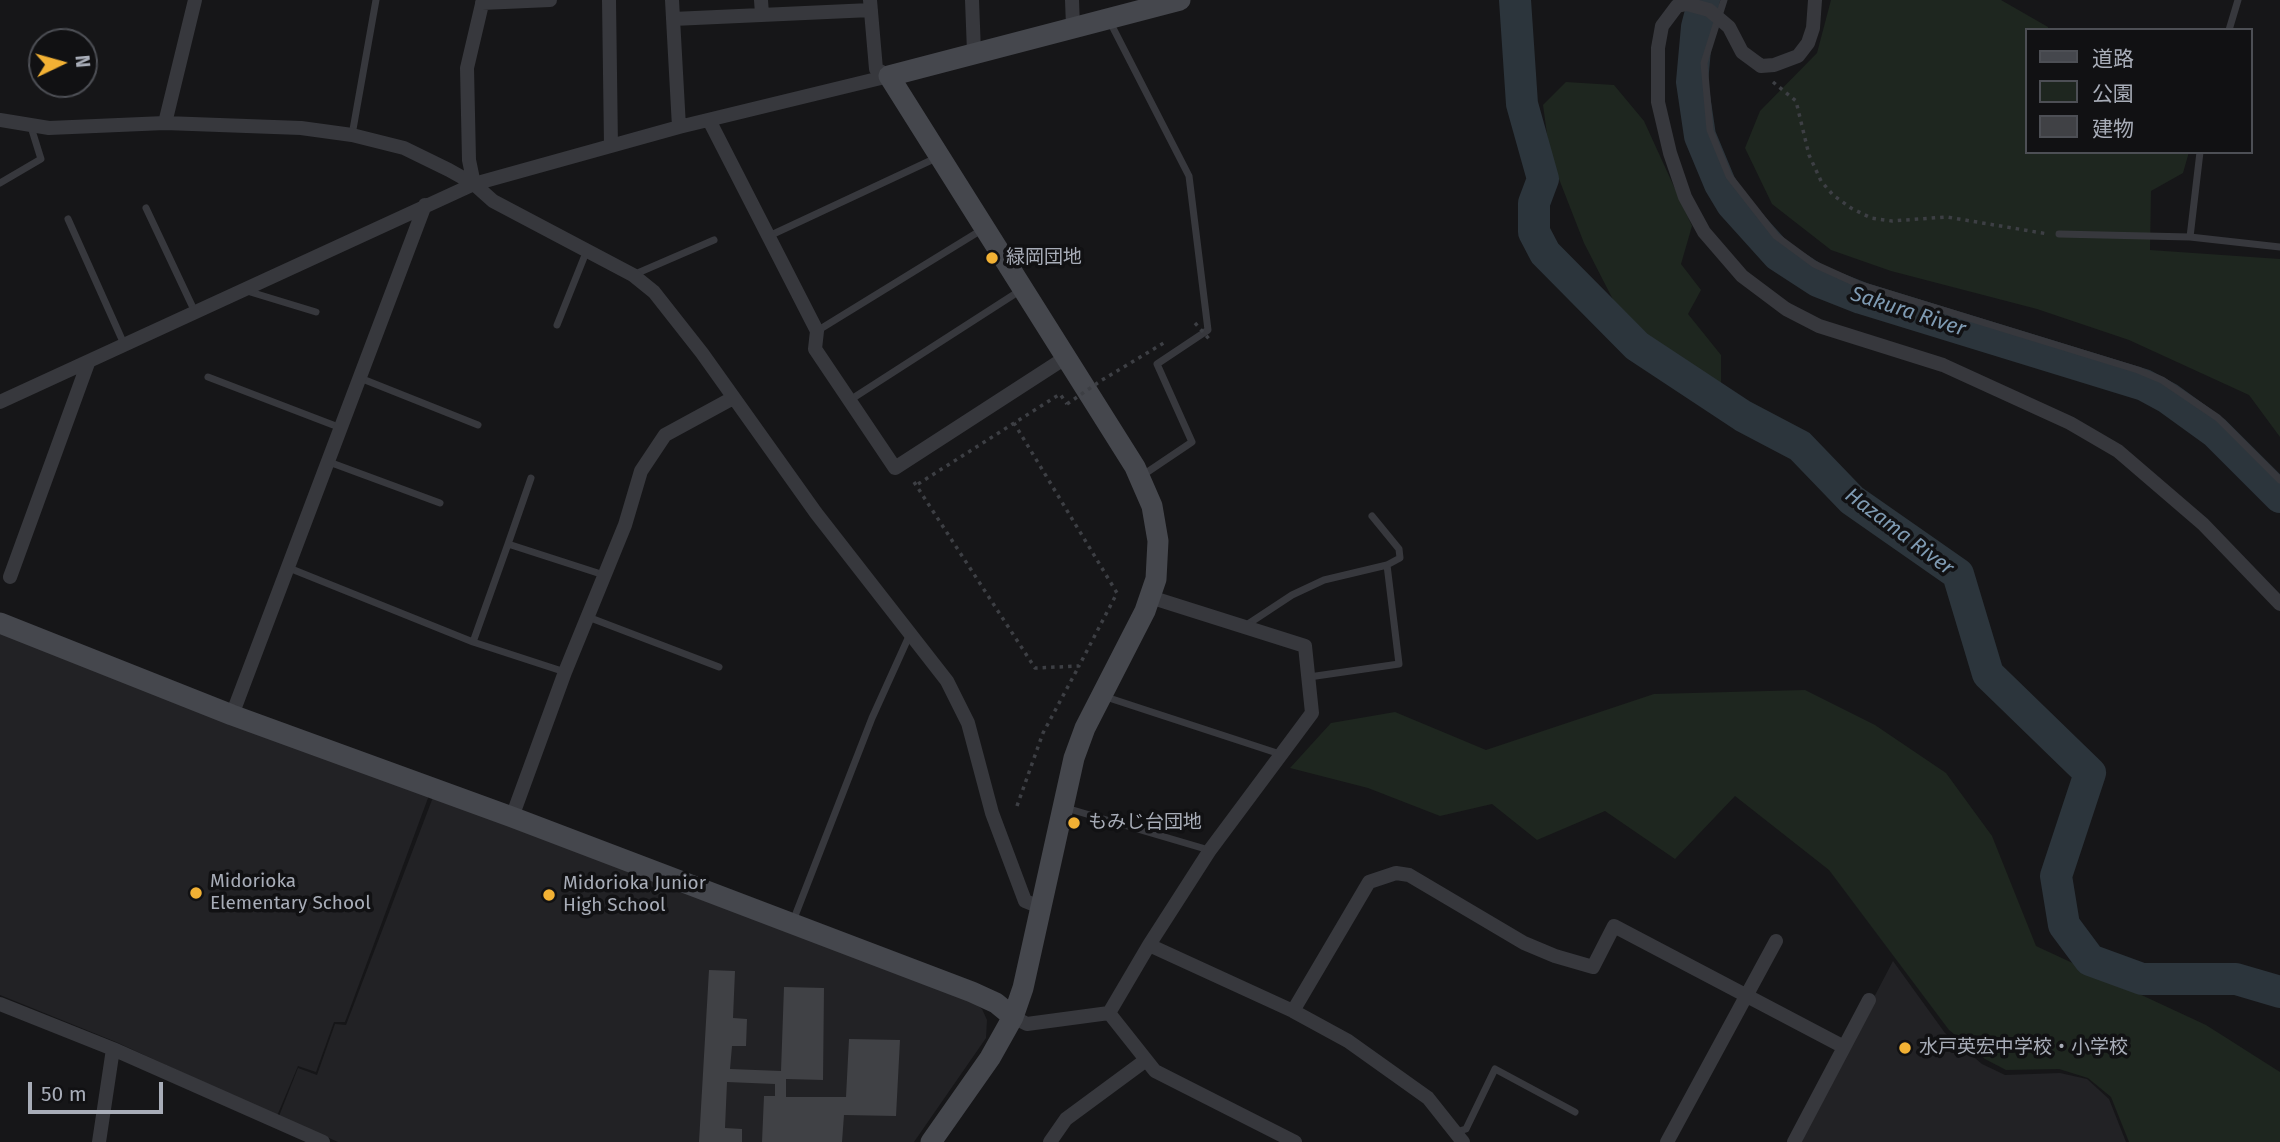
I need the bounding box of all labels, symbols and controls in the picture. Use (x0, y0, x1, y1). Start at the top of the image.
north arrow (28, 28, 98, 98)
legend (2024, 28, 2252, 154)
text: 道路 (2092, 46, 2134, 72)
text: N (70, 54, 94, 69)
text: 公園 (2092, 81, 2134, 107)
text: 建物 (2092, 116, 2134, 142)
place label: 緑岡団地 (1006, 247, 1082, 269)
marker: 緑岡団地 (984, 250, 1000, 266)
water label: Sakura River (1848, 282, 1968, 342)
water label: Hazama River (1840, 483, 1958, 581)
place label: もみじ台団地 (1088, 812, 1202, 834)
marker: もみじ台団地 (1066, 815, 1082, 831)
place label: Midorioka Elementary School (210, 871, 371, 915)
place label: Midorioka Junior High School (563, 873, 706, 917)
marker: Midorioka Elementary School (188, 885, 204, 901)
marker: Midorioka Junior High School (541, 887, 557, 903)
place label: 水戸英宏中学校・小学校 (1919, 1037, 2128, 1059)
marker: 水戸英宏中学校・小学校 (1897, 1040, 1913, 1056)
scale bar (32, 1068, 166, 1112)
text: 50 m (41, 1081, 87, 1107)

